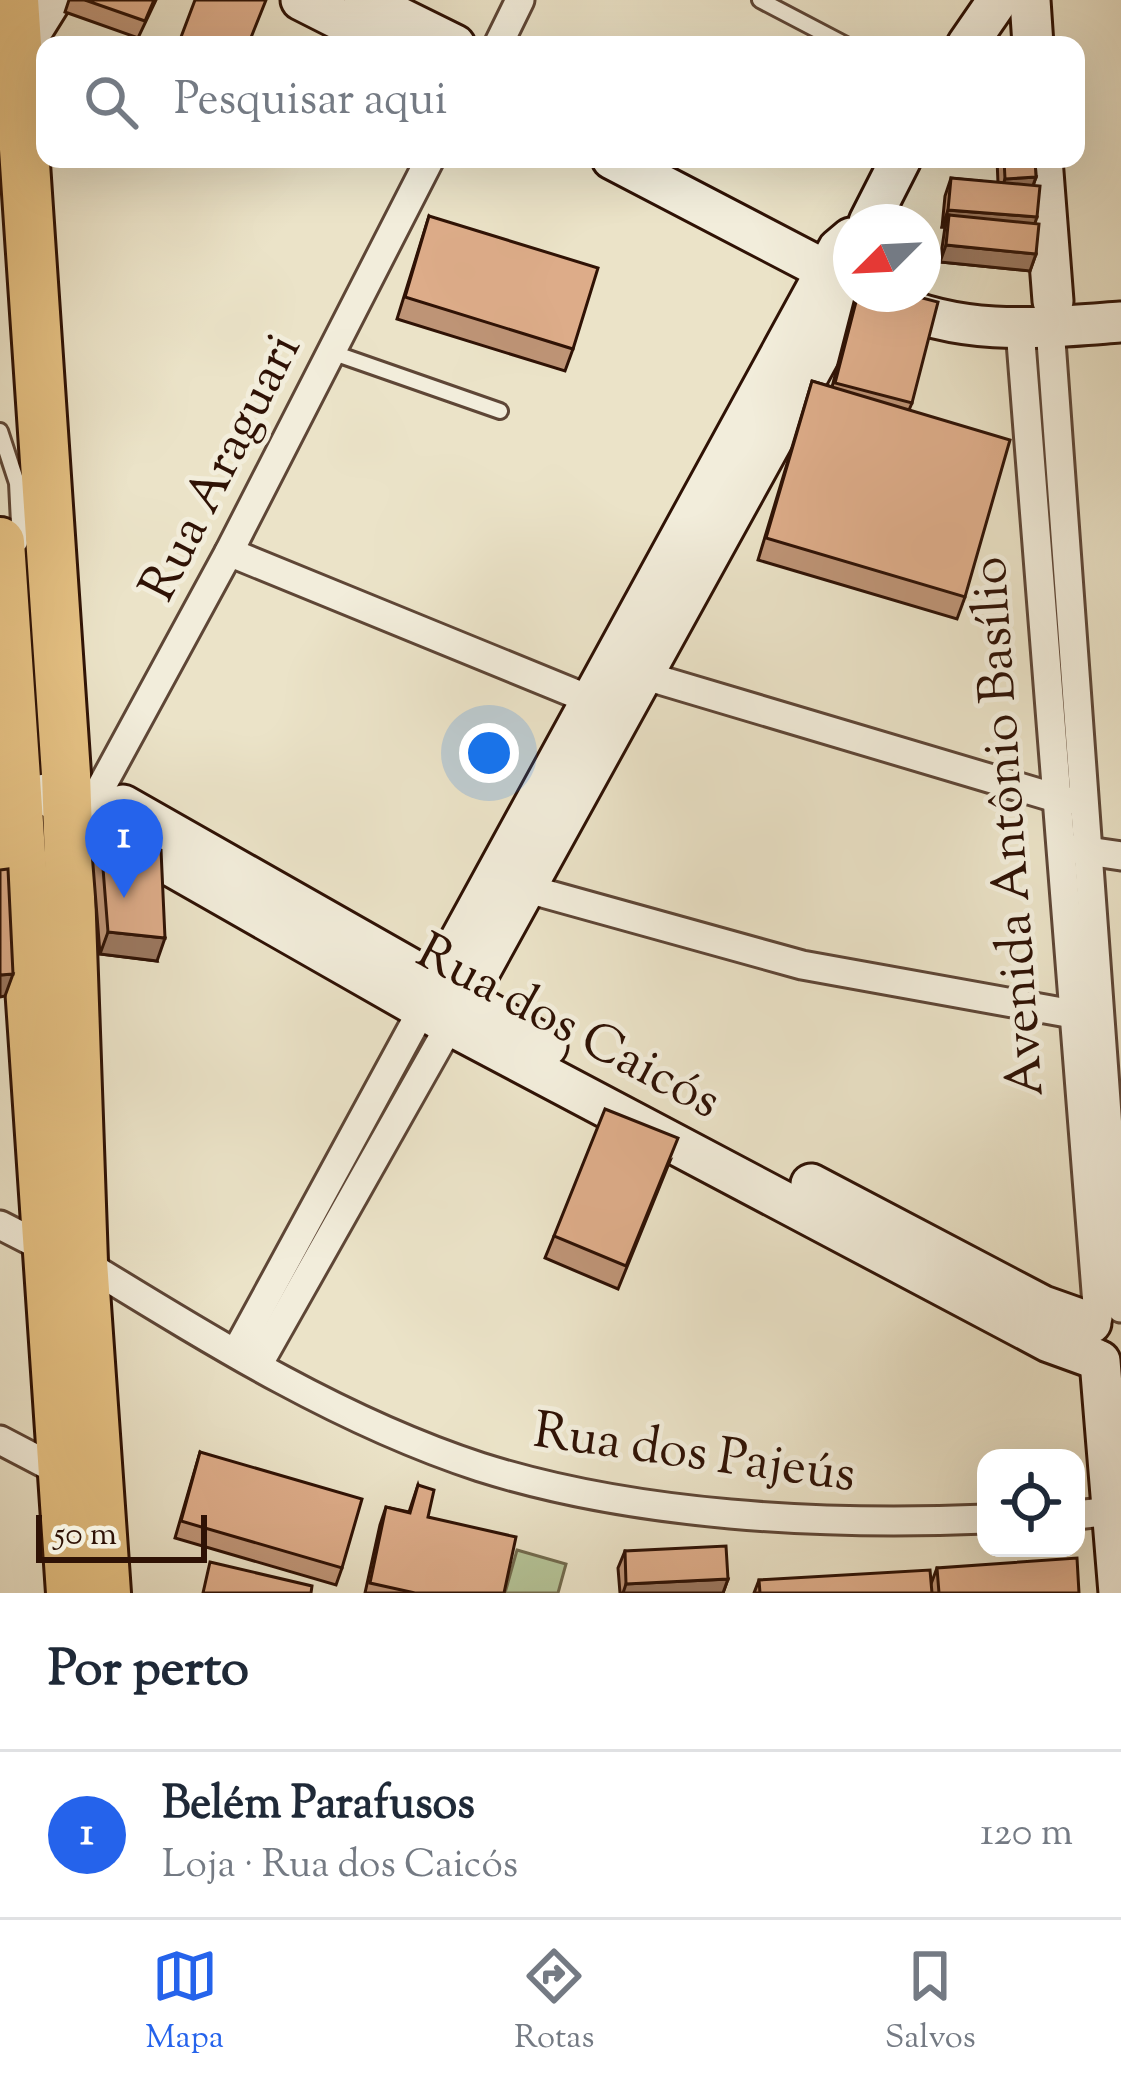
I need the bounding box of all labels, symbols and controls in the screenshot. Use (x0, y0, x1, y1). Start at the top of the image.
search box (36, 36, 1085, 168)
icon: search (78, 69, 144, 135)
text: Pesquisar aqui (174, 70, 447, 135)
north arrow (833, 204, 941, 312)
street label: Rua Araguari (124, 322, 322, 615)
street label: Avenida Antônio Basílio (955, 554, 1066, 1099)
your location (459, 723, 519, 783)
pin: 1 (85, 799, 163, 898)
street label: Rua dos Caicós (402, 918, 733, 1140)
street label: Rua dos Pajeús (529, 1397, 860, 1514)
map controls (977, 1449, 1085, 1557)
button: locate (977, 1449, 1085, 1557)
scale bar (36, 1509, 207, 1562)
text: 50 m (54, 1512, 117, 1560)
text: Por perto (48, 1635, 249, 1708)
text: Belém Parafusos (162, 1774, 475, 1839)
text: 1 (80, 1807, 94, 1863)
text: 120 m (980, 1807, 1073, 1863)
text: Loja · Rua dos Caicós (162, 1839, 518, 1895)
tab: Mapa (145, 1943, 224, 2063)
tab: Rotas (514, 1943, 594, 2063)
tab: Salvos (885, 1943, 976, 2063)

